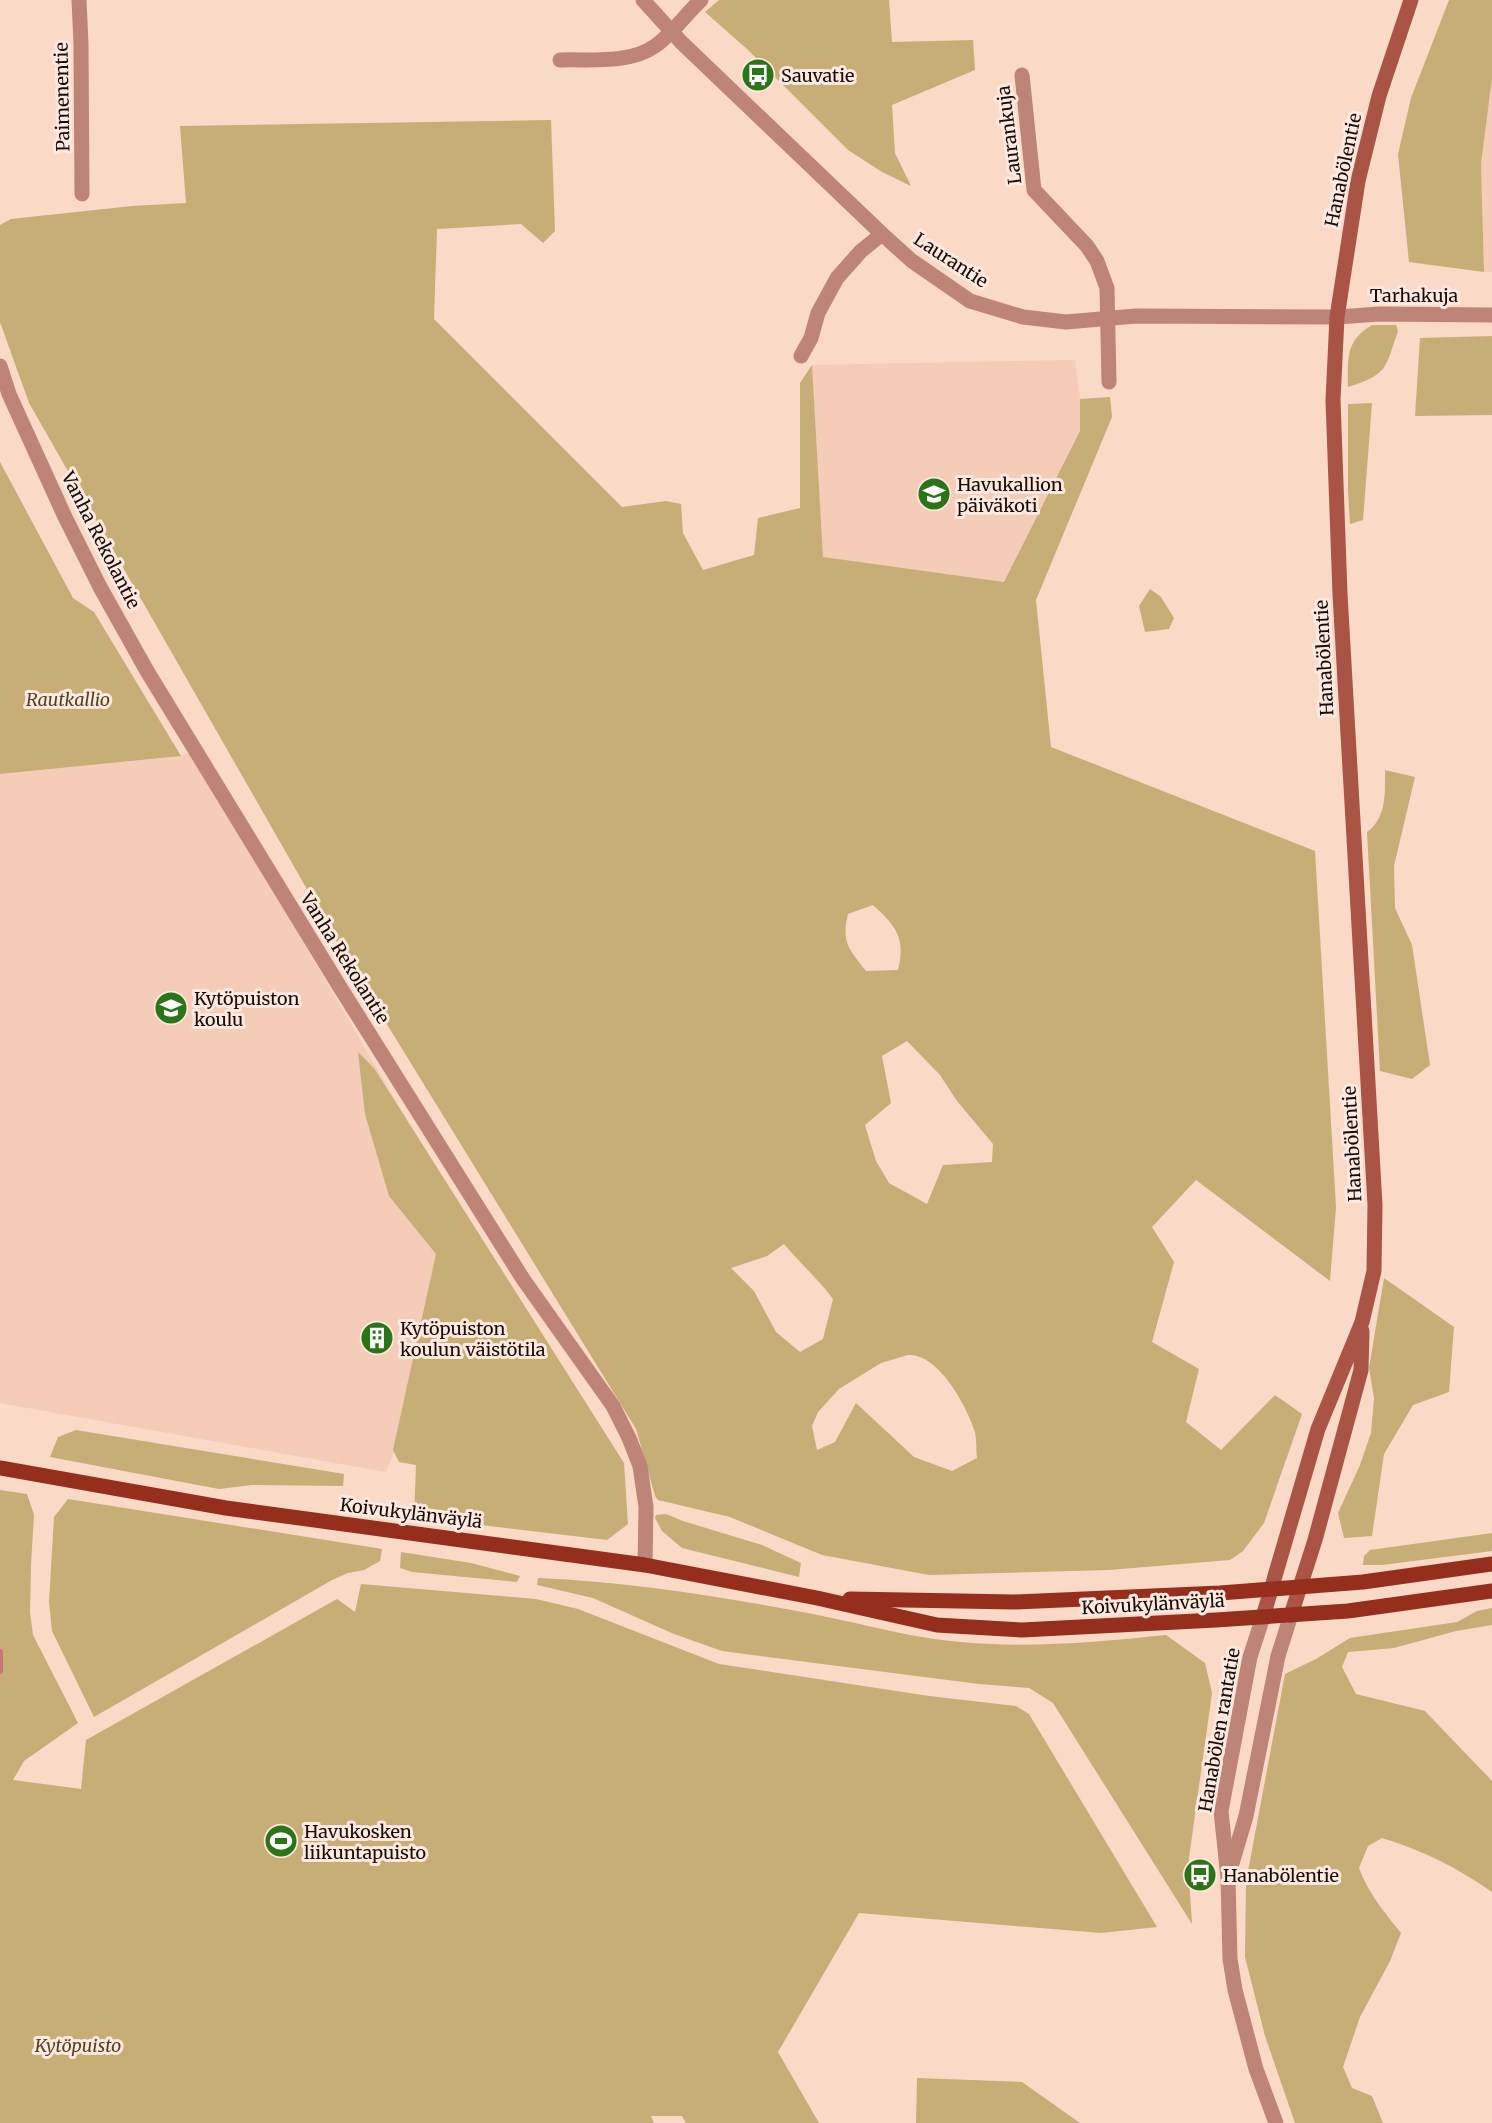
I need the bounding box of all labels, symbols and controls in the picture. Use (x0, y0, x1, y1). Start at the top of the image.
street label: Paimenentie (50, 42, 74, 152)
bus stop icon: Sauvatie (740, 57, 776, 93)
place label: Sauvatie (781, 64, 854, 87)
street label: Laurankuja (991, 84, 1026, 186)
street label: Hanabölentie (1320, 111, 1366, 229)
street label: Laurantie (910, 228, 992, 292)
street label: Tarhakuja (1370, 284, 1459, 307)
street label: Vanha Rekolantie (56, 467, 145, 612)
place label: Havukallion päiväkoti (957, 473, 1063, 517)
school or university icon: Havukallion päiväkoti (916, 476, 952, 512)
street label: Hanabölentie (1309, 599, 1339, 717)
park label: Rautkallio (26, 688, 110, 711)
street label: Vanha Rekolantie (295, 887, 395, 1028)
place label: Kytöpuiston koulu (194, 987, 300, 1031)
school or university icon: Kytöpuiston koulu (153, 990, 189, 1026)
street label: Hanabölentie (1337, 1085, 1367, 1203)
place label: Kytöpuiston koulun väistötila (400, 1317, 546, 1361)
building icon: Kytöpuiston koulun väistötila (359, 1320, 395, 1356)
street label: Koivukylänväylä (339, 1493, 484, 1533)
street label: Koivukylänväylä (1081, 1589, 1225, 1619)
street label: Hanabölen rantatie (1193, 1646, 1245, 1814)
place label: Havukosken liikuntapuisto (304, 1820, 426, 1864)
sports icon: Havukosken liikuntapuisto (263, 1823, 299, 1859)
bus stop icon: Hanabölentie (1182, 1857, 1218, 1893)
place label: Hanabölentie (1223, 1864, 1339, 1887)
park label: Kytöpuisto (34, 2034, 121, 2057)

